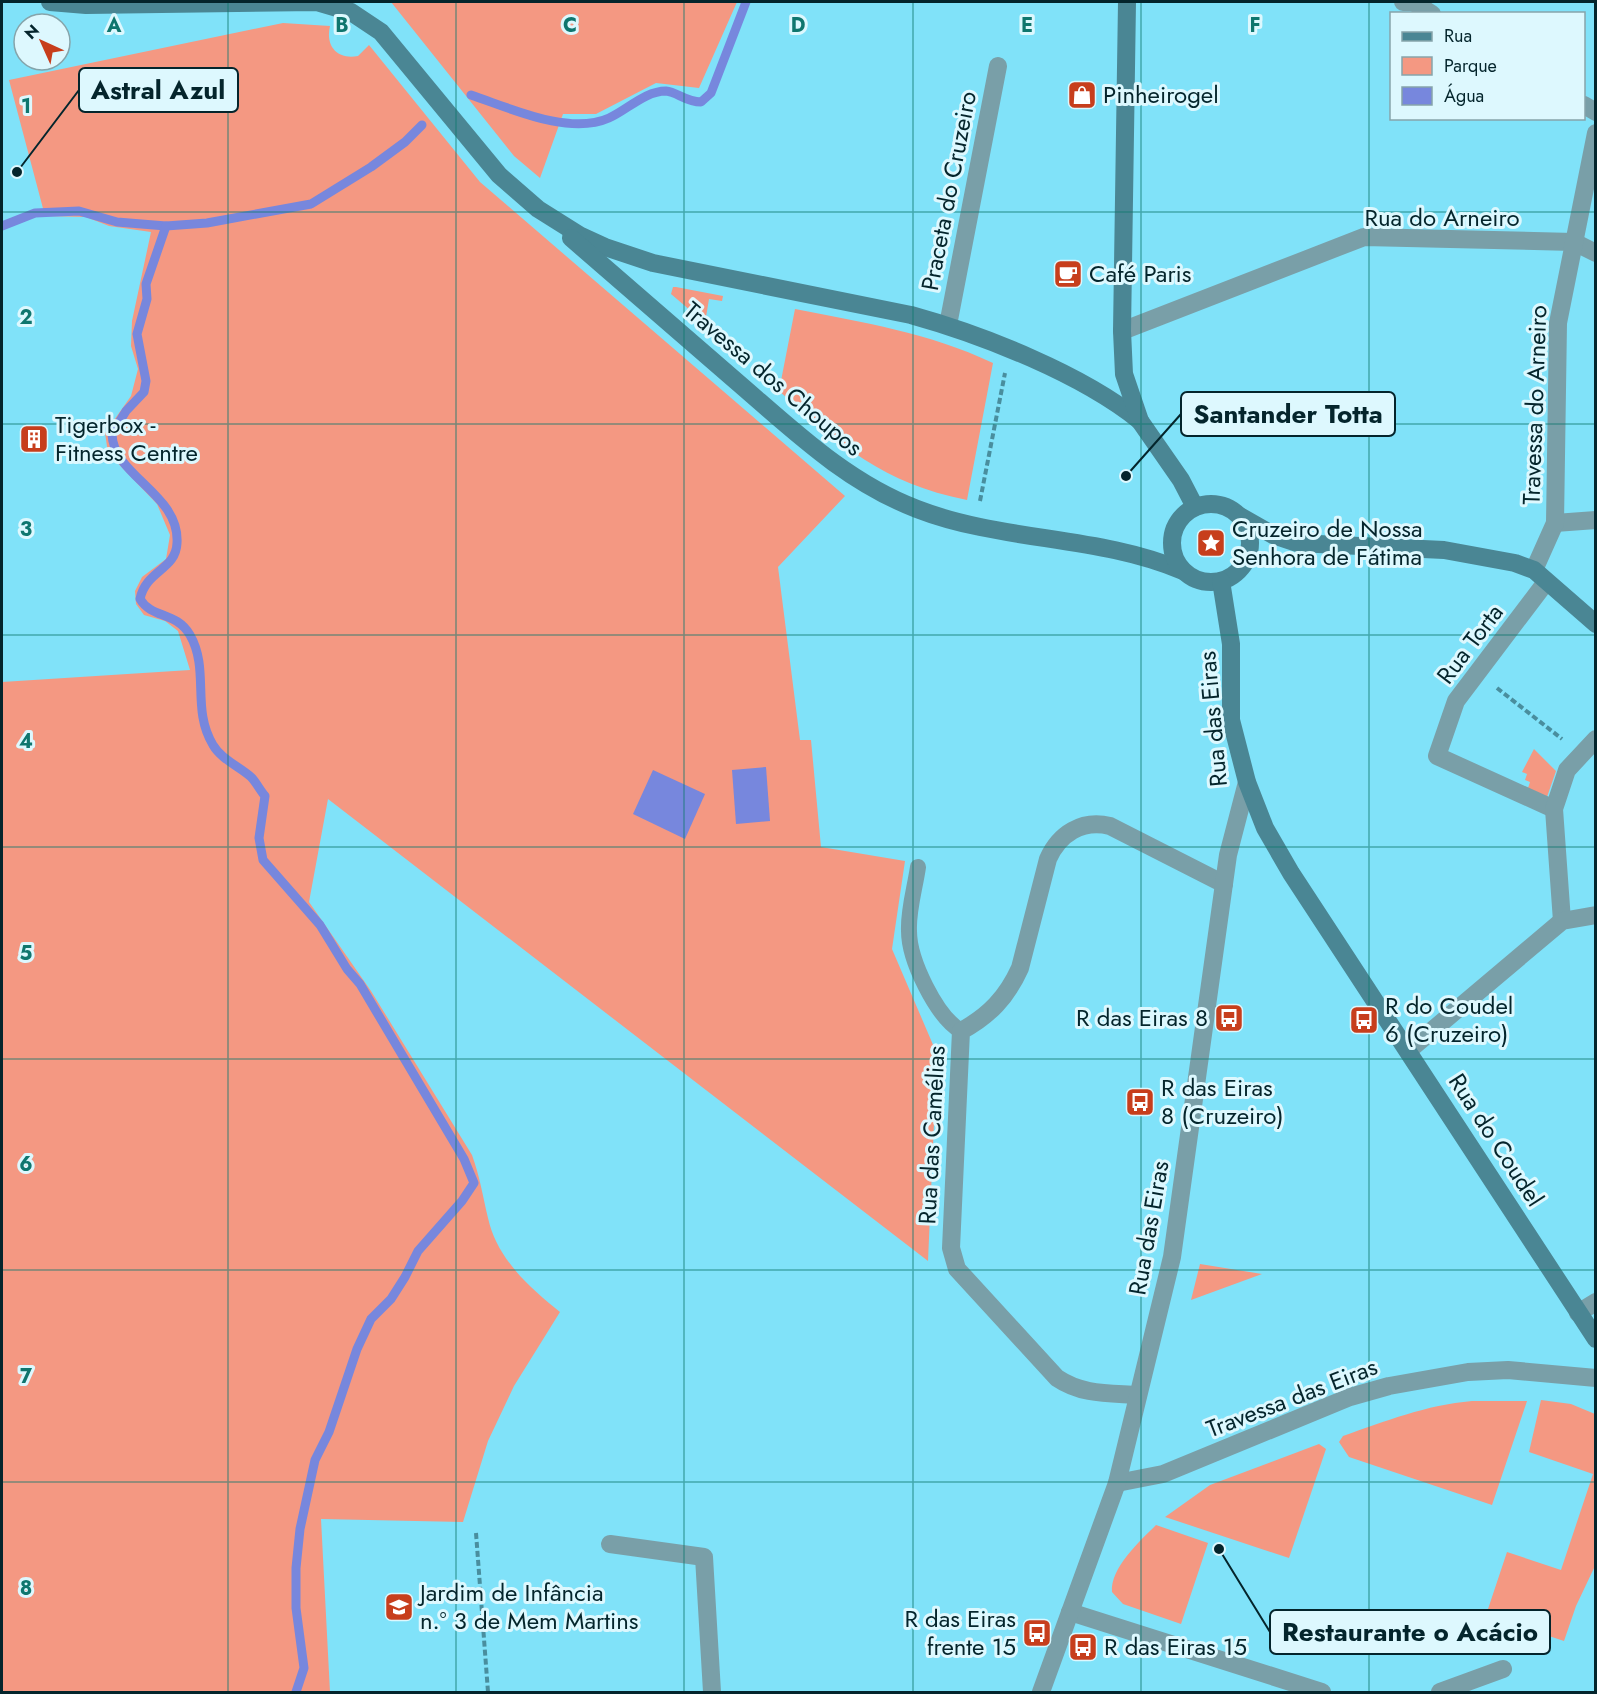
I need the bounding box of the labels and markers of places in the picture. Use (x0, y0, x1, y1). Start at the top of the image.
callout: Astral Azul (79, 68, 238, 112)
place label: Pinheirogel (1103, 77, 1219, 112)
shop icon: Pinheirogel (1066, 79, 1098, 111)
place label: Café Paris (1089, 256, 1192, 291)
cafe icon: Café Paris (1052, 258, 1084, 290)
callout: Santander Totta (1181, 392, 1395, 436)
place label: Tigerbox - Fitness Centre (55, 407, 198, 470)
building icon: Tigerbox - Fitness Centre (18, 423, 50, 455)
place label: Cruzeiro de Nossa Senhora de Fátima (1232, 511, 1423, 574)
place icon: Cruzeiro de Nossa Senhora de Fátima (1195, 527, 1227, 559)
place label: R do Coudel 6 (Cruzeiro) (1385, 988, 1513, 1051)
place label: R das Eiras 8 (1076, 1000, 1208, 1035)
bus stop icon: R das Eiras 8 (1213, 1002, 1245, 1034)
bus stop icon: R do Coudel 6 (Cruzeiro) (1348, 1004, 1380, 1036)
place label: R das Eiras 8 (Cruzeiro) (1161, 1070, 1284, 1133)
bus stop icon: R das Eiras 8 (Cruzeiro) (1124, 1086, 1156, 1118)
place label: Jardim de Infância n.º 3 de Mem Martins (417, 1575, 638, 1638)
school or university icon: Jardim de Infância n.º 3 de Mem Martins (383, 1591, 415, 1623)
place label: R das Eiras frente 15 (904, 1601, 1016, 1664)
callout: Restaurante o Acácio (1270, 1610, 1550, 1654)
bus stop icon: R das Eiras frente 15 (1021, 1617, 1053, 1649)
place label: R das Eiras 15 (1104, 1629, 1247, 1664)
bus stop icon: R das Eiras 15 (1067, 1631, 1099, 1663)

